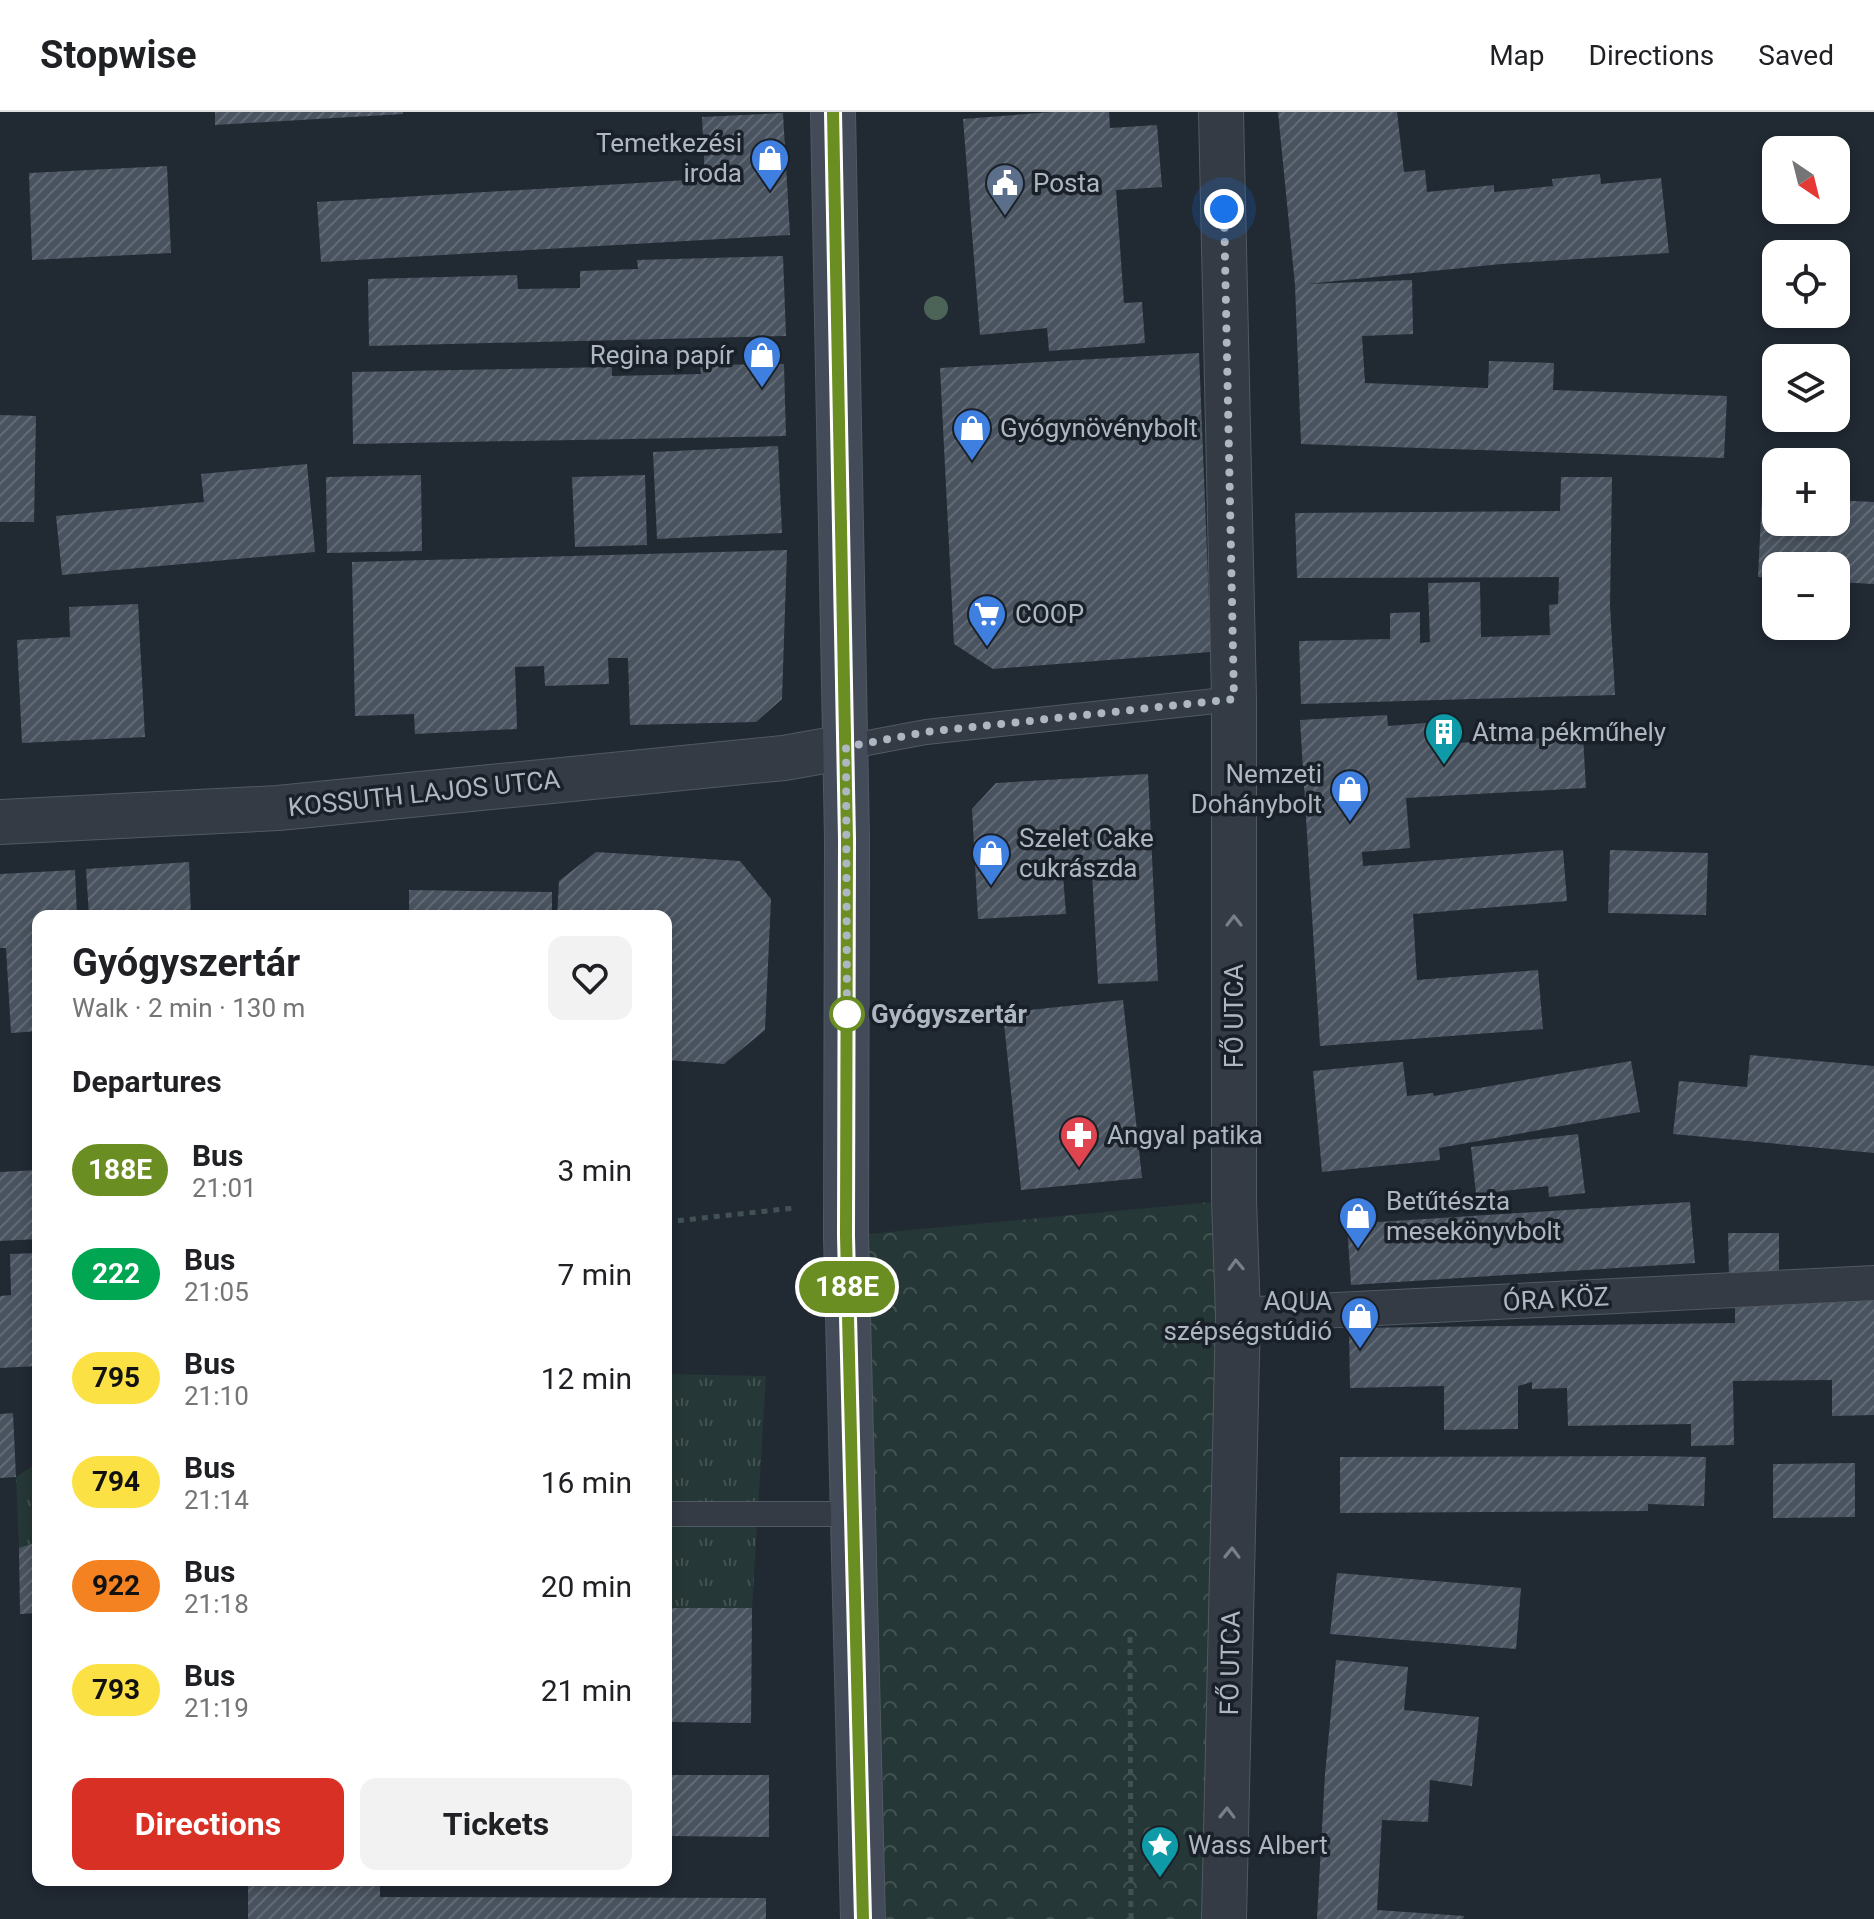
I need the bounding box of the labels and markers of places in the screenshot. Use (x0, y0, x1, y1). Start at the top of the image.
place label: Temetkezési iroda (596, 128, 742, 188)
shop icon: Temetkezési iroda (749, 137, 791, 192)
public building icon: Posta (984, 162, 1026, 217)
place label: Posta (1033, 168, 1100, 198)
shop icon: Regina papír (741, 334, 783, 389)
place label: Regina papír (590, 340, 734, 370)
shop icon: Gyógynövénybolt (951, 407, 993, 462)
place label: Gyógynövénybolt (1000, 413, 1198, 443)
supermarket icon: COOP (966, 593, 1008, 648)
place label: COOP (1015, 599, 1084, 629)
building icon: Atma pékműhely (1423, 711, 1465, 766)
place label: Atma pékműhely (1472, 717, 1666, 747)
place label: Nemzeti Dohánybolt (1191, 759, 1322, 819)
shop icon: Nemzeti Dohánybolt (1329, 768, 1371, 823)
place label: Szelet Cake cukrászda (1019, 823, 1154, 883)
shop icon: Szelet Cake cukrászda (970, 832, 1012, 887)
marker: Gyógyszertár (830, 997, 864, 1031)
place label: Gyógyszertár (871, 999, 1028, 1029)
pharmacy icon: Angyal patika (1058, 1114, 1100, 1169)
place label: Angyal patika (1107, 1120, 1263, 1150)
place label: Betűtészta mesekönyvbolt (1386, 1186, 1561, 1246)
shop icon: Betűtészta mesekönyvbolt (1337, 1195, 1379, 1250)
place label: AQUA szépségstúdió (1164, 1286, 1332, 1346)
shop icon: AQUA szépségstúdió (1339, 1295, 1381, 1350)
place icon: Wass Albert (1139, 1824, 1181, 1879)
place label: Wass Albert (1188, 1830, 1328, 1860)

